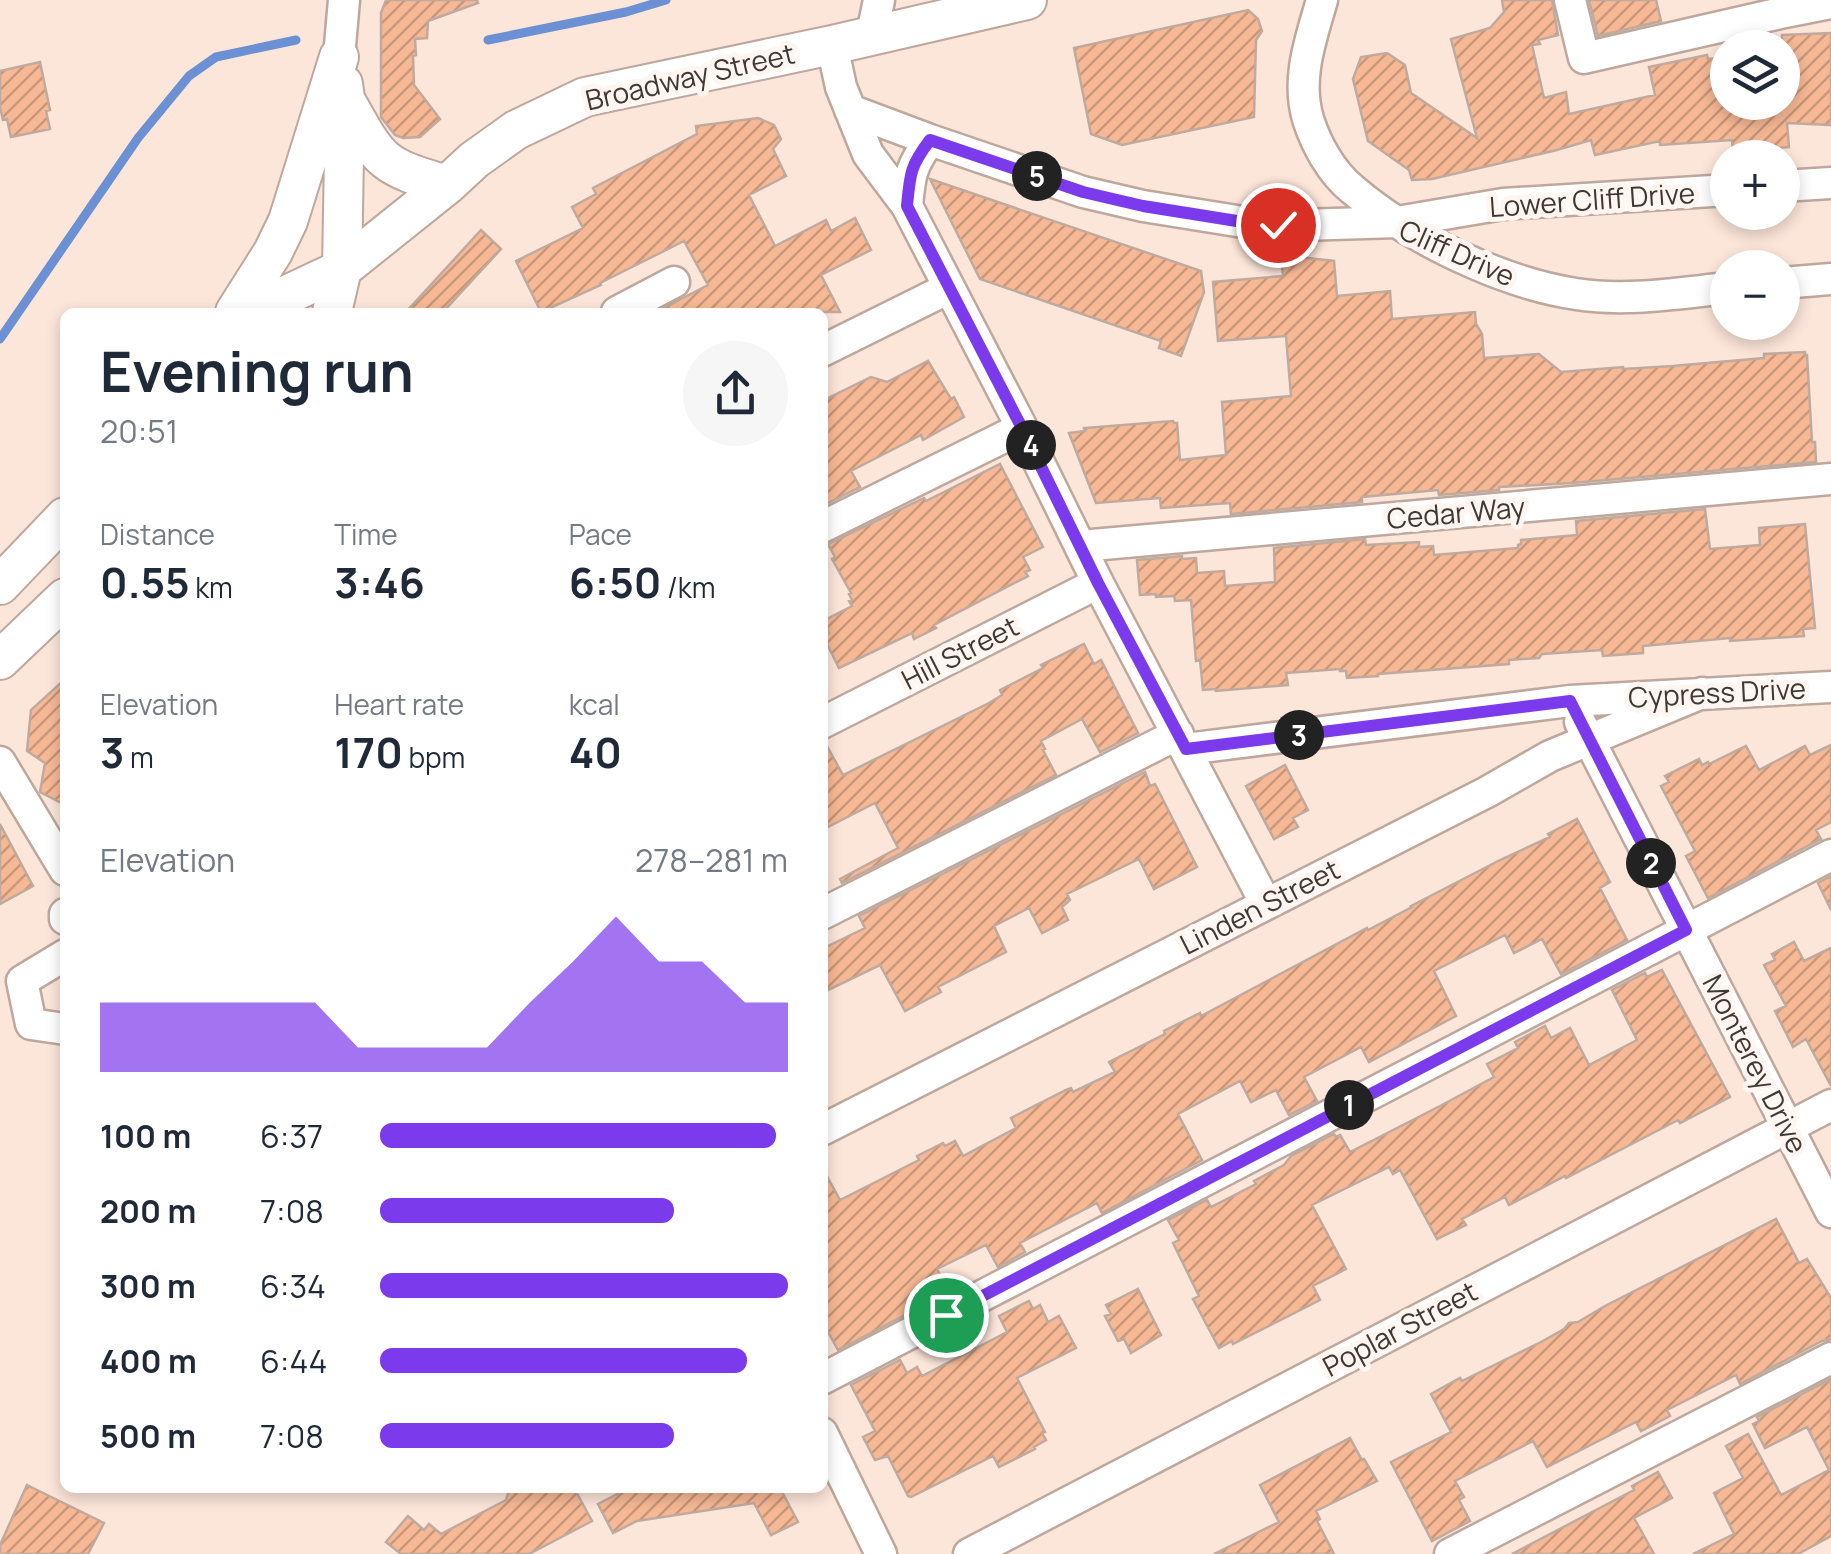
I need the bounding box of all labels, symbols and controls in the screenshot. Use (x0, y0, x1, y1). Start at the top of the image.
map controls (1710, 30, 1800, 340)
button: layers (1710, 30, 1800, 120)
street label: Broadway Street (581, 33, 798, 119)
button: + (1710, 140, 1800, 230)
pin: 5 (1012, 151, 1062, 201)
text: 5 (1029, 157, 1045, 195)
street label: Lower Cliff Drive (1488, 173, 1696, 225)
pin (1236, 183, 1321, 268)
icon: check (1251, 198, 1306, 253)
street label: Cliff Drive (1394, 210, 1521, 294)
button: − (1710, 250, 1800, 340)
text: Evening run (100, 333, 414, 409)
button: share (683, 341, 788, 446)
text: 20:51 (100, 409, 178, 453)
pin: 4 (1006, 420, 1056, 470)
text: 4 (1022, 426, 1040, 464)
street label: Cedar Way (1385, 487, 1527, 537)
text: Distance (100, 515, 215, 553)
text: Time (334, 515, 398, 553)
text: Pace (569, 515, 632, 553)
text: 0.55 (100, 553, 190, 611)
text: 3:46 (334, 553, 425, 611)
text: 6:50 (569, 553, 661, 611)
text: km (190, 568, 233, 606)
text: /km (661, 568, 716, 606)
street label: Hill Street (895, 606, 1025, 698)
street label: Cypress Drive (1627, 668, 1807, 716)
text: Elevation (100, 685, 218, 723)
text: Heart rate (334, 685, 464, 723)
text: kcal (569, 685, 620, 723)
pin: 3 (1274, 710, 1324, 760)
text: 3 (1291, 716, 1307, 754)
text: 3 (100, 723, 124, 781)
text: 170 (334, 723, 403, 781)
text: 40 (569, 723, 622, 781)
text: m (124, 738, 154, 776)
text: bpm (403, 738, 465, 776)
text: Elevation (100, 838, 235, 882)
text: 278–281 m (635, 838, 788, 882)
pin: 2 (1626, 838, 1676, 888)
text: 2 (1643, 844, 1659, 882)
street label: Linden Street (1173, 850, 1346, 963)
street label: Monterey Drive (1695, 968, 1817, 1159)
pin: 1 (1324, 1080, 1374, 1130)
text: 1 (1343, 1086, 1355, 1124)
text: 100 m (100, 1114, 191, 1158)
text: 6:37 (260, 1114, 323, 1158)
text: 200 m (100, 1189, 196, 1233)
text: 7:08 (260, 1189, 324, 1233)
text: 300 m (100, 1264, 196, 1308)
text: 6:34 (260, 1264, 326, 1308)
street label: Poplar Street (1316, 1271, 1483, 1385)
pin (904, 1273, 989, 1358)
icon: arrive (919, 1288, 974, 1343)
text: 400 m (100, 1339, 197, 1383)
text: 6:44 (260, 1339, 327, 1383)
text: 500 m (100, 1414, 196, 1458)
text: 7:08 (260, 1414, 324, 1458)

